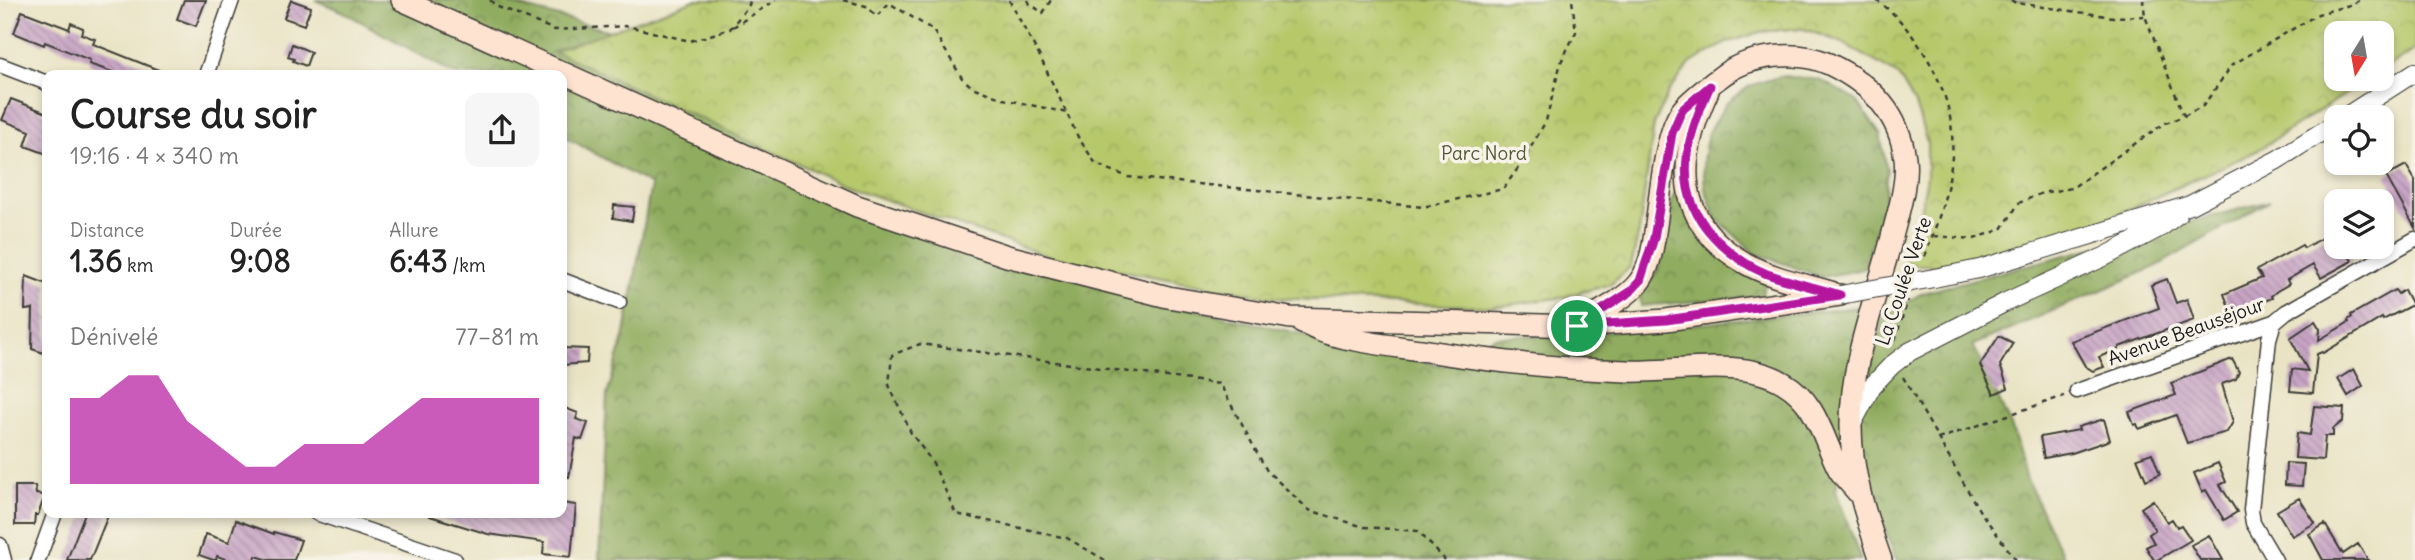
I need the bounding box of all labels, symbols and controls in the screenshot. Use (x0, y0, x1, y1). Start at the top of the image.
north arrow (2324, 21, 2394, 91)
map controls (2324, 21, 2394, 259)
text: Course du soir (70, 91, 317, 138)
button: share (465, 93, 539, 167)
button: locate (2324, 105, 2394, 175)
text: 19:16 · 4 × 340 m (70, 141, 239, 170)
park label: Parc Nord (1441, 141, 1527, 165)
button: layers (2324, 189, 2394, 259)
street label: La Coulée Verte (1870, 214, 1936, 348)
text: Distance (70, 218, 144, 242)
text: Durée (230, 218, 282, 242)
text: Allure (389, 218, 439, 242)
text: 1.36 (70, 242, 122, 280)
text: 9:08 (230, 242, 291, 280)
text: 6:43 (389, 242, 448, 280)
text: km (122, 253, 153, 277)
text: /km (448, 253, 486, 277)
street label: Avenue Beauséjour (2104, 291, 2268, 371)
pin (1547, 296, 1607, 356)
icon: arrive (1558, 307, 1596, 345)
text: Dénivelé (70, 322, 158, 351)
text: 77–81 m (455, 322, 539, 351)

